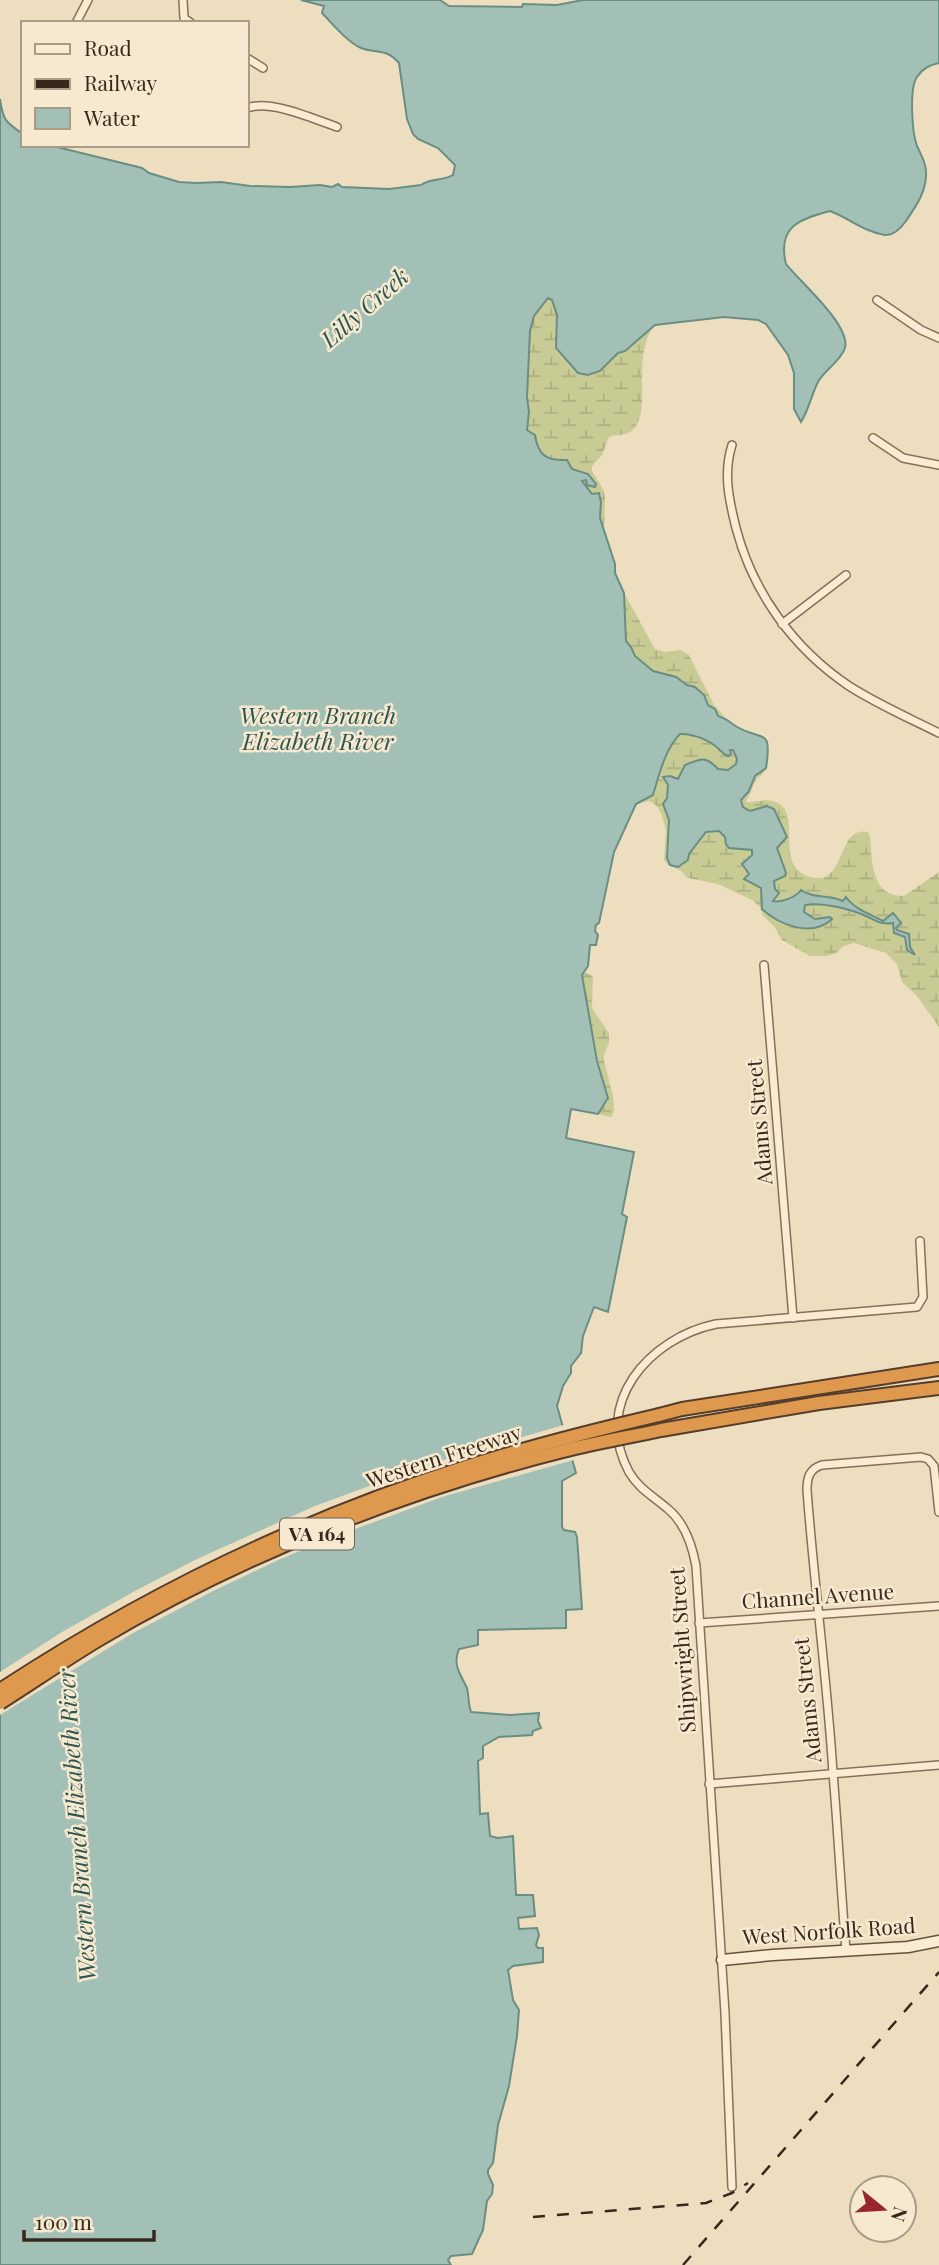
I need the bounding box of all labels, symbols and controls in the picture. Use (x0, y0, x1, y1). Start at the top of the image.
legend (21, 21, 248, 147)
text: Road (84, 33, 132, 61)
text: Railway (84, 68, 158, 96)
text: Water (83, 103, 140, 131)
water label: Lilly Creek (313, 260, 415, 354)
water label: Western Branch Elizabeth River (240, 699, 396, 756)
street label: Adams Street (739, 1058, 778, 1187)
street label: Western Freeway (361, 1417, 525, 1494)
road number: VA 164 (280, 1518, 354, 1550)
street label: Shipwright Street (661, 1566, 701, 1734)
street label: Channel Avenue (741, 1576, 895, 1614)
street label: Adams Street (785, 1636, 827, 1765)
water label: Western Branch Elizabeth River (49, 1667, 102, 1982)
street label: West Norfolk Road (740, 1910, 916, 1950)
north arrow (848, 2174, 918, 2244)
scale bar (24, 2198, 154, 2242)
text: N (886, 2204, 915, 2225)
text: 100 m (35, 2207, 92, 2235)

